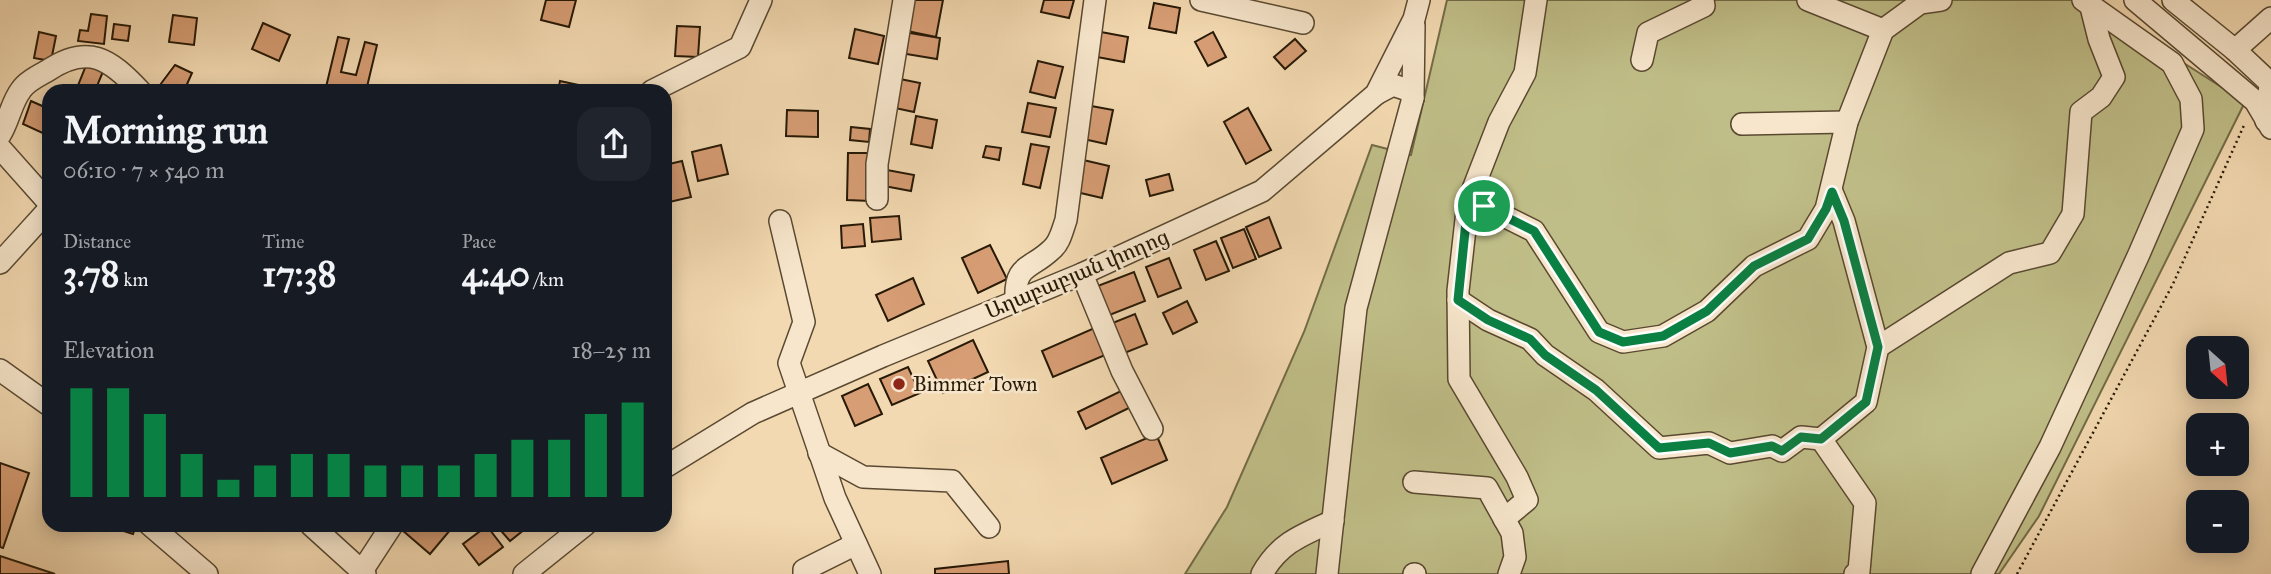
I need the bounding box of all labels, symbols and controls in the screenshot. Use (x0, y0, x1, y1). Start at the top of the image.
text: Morning run (63, 107, 268, 153)
button: share (577, 107, 651, 181)
text: 06:10 · 7 × 540 m (63, 156, 225, 184)
pin (1454, 176, 1514, 236)
icon: arrive (1465, 187, 1503, 225)
street label: Աղաբաբյան փողոց (981, 224, 1173, 324)
text: Distance (63, 230, 131, 253)
text: Time (262, 230, 304, 253)
text: Pace (462, 230, 496, 253)
text: 3.78 (63, 253, 119, 296)
text: 17:38 (262, 253, 336, 296)
text: 4:40 (462, 253, 530, 296)
text: km (119, 268, 148, 291)
text: /km (530, 268, 564, 291)
text: Elevation (63, 336, 154, 364)
text: 18–25 m (571, 336, 651, 364)
north arrow (2186, 336, 2249, 399)
map controls (2186, 336, 2249, 553)
place label: Bimmer Town (913, 371, 1037, 397)
marker: Bimmer Town (891, 376, 907, 392)
button: + (2186, 413, 2249, 476)
button: − (2186, 490, 2249, 553)

